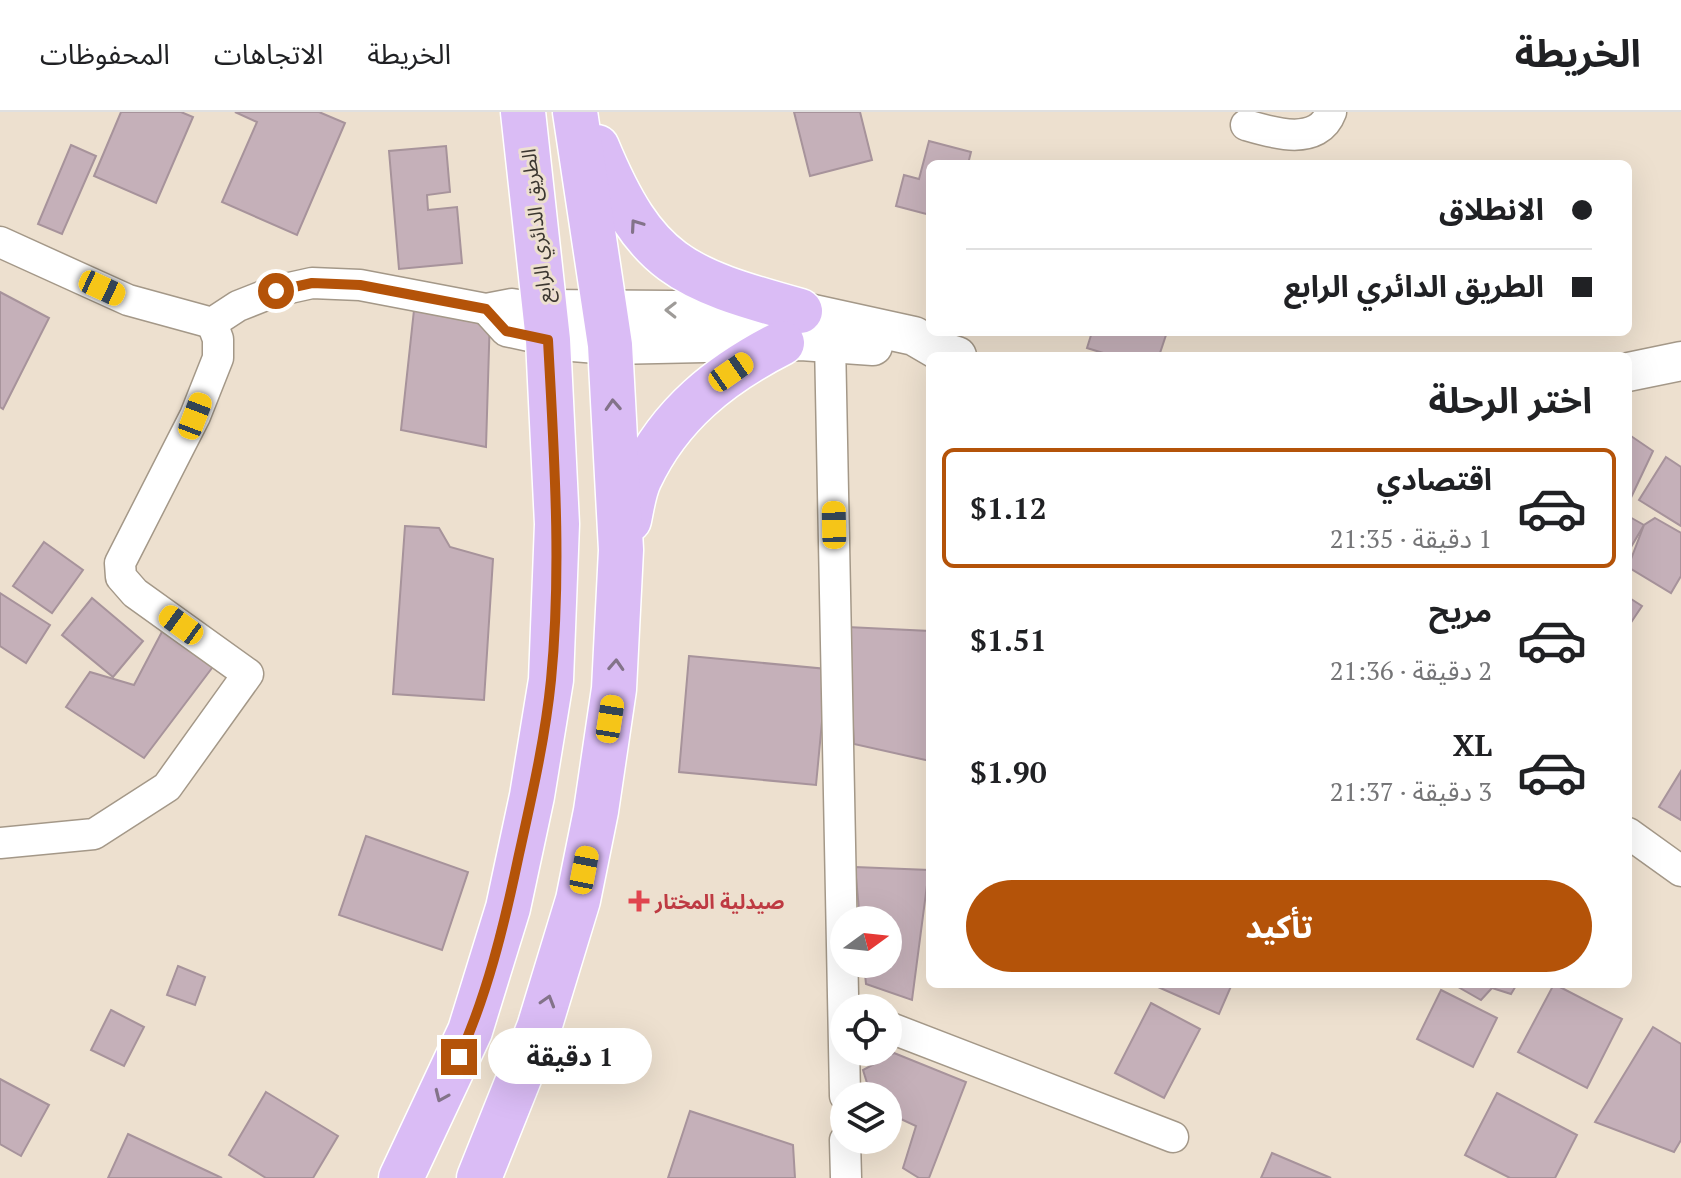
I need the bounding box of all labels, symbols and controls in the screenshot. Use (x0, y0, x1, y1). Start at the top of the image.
text: الخريطة (1515, 28, 1641, 78)
text: المحفوظات (40, 35, 170, 72)
text: الاتجاهات (214, 35, 323, 72)
text: الخريطة (367, 35, 451, 72)
street label: الطريق الدائري الرابع (514, 147, 560, 305)
text: الانطلاق (1439, 189, 1544, 229)
one-way arrow (631, 220, 646, 234)
text: الطريق الدائري الرابع (1284, 266, 1544, 306)
car (75, 267, 129, 309)
route start (258, 273, 294, 309)
one-way arrow (664, 301, 677, 319)
car (704, 348, 758, 396)
text: اختر الرحلة (1429, 376, 1592, 423)
car (175, 389, 215, 443)
one-way arrow (605, 398, 622, 411)
text: اقتصادي (1377, 459, 1492, 499)
icon: car (1516, 472, 1588, 544)
text: $1.12 (970, 488, 1047, 528)
car (822, 501, 846, 549)
text: 1 دقيقة · 21:35 (1330, 521, 1492, 555)
text: مريح (1429, 591, 1492, 631)
car (155, 601, 207, 649)
icon: car (1516, 604, 1588, 676)
text: $1.51 (970, 620, 1047, 660)
text: 2 دقيقة · 21:36 (1330, 653, 1492, 687)
one-way arrow (607, 658, 624, 671)
car (594, 693, 626, 745)
text: XL (1453, 725, 1492, 765)
icon: car (1516, 736, 1588, 808)
text: $1.90 (970, 752, 1047, 792)
text: 3 دقيقة · 21:37 (1330, 774, 1492, 808)
car (568, 844, 600, 896)
button: تأكيد (966, 880, 1592, 972)
place label: صيدلية المختار (654, 888, 784, 915)
marker: صيدلية المختار (630, 892, 648, 910)
north arrow (830, 906, 902, 978)
map controls (830, 906, 902, 1154)
one-way arrow (539, 994, 555, 1008)
button: locate (830, 994, 902, 1066)
callout: 1 دقيقة (487, 1029, 651, 1085)
route end (441, 1039, 477, 1075)
text: 1 دقيقة (526, 1039, 614, 1073)
button: layers (830, 1082, 902, 1154)
one-way arrow (435, 1088, 451, 1103)

